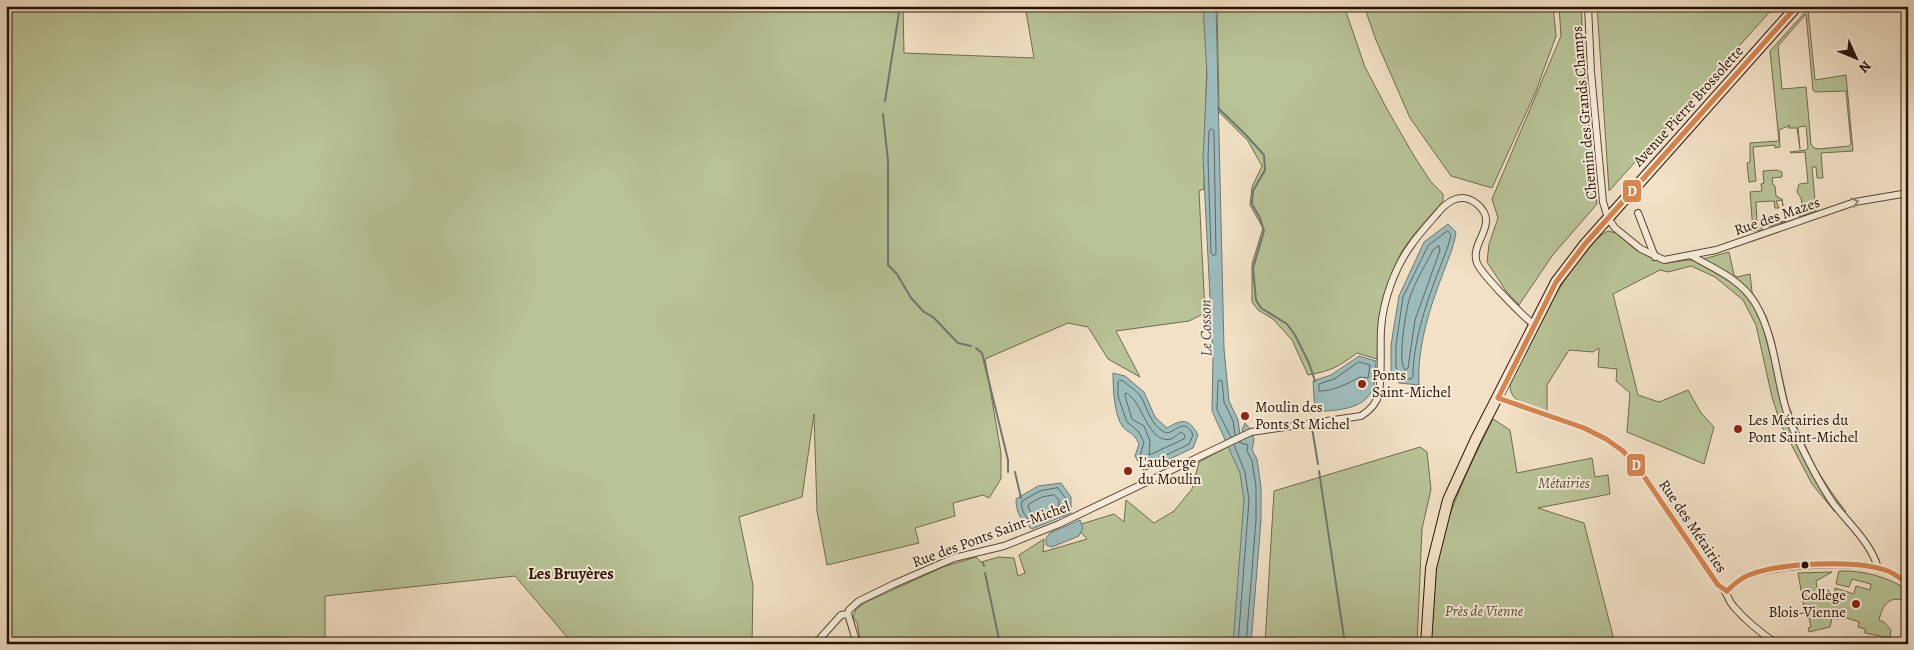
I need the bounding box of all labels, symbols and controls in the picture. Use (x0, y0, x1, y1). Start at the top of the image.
street label: Chemin des Grands Champs (1566, 25, 1602, 201)
north arrow (1832, 32, 1882, 82)
street label: Avenue Pierre Brossolette (1628, 41, 1748, 171)
text: N (1855, 56, 1875, 77)
line badge: D (1622, 179, 1642, 203)
text: D (1627, 182, 1637, 201)
street label: Rue des Mazes (1731, 192, 1823, 240)
one-way arrow (1850, 197, 1859, 208)
water label: Le Cosson (1195, 299, 1217, 357)
place label: Ponts Saint-Michel (1372, 365, 1451, 402)
marker: Ponts Saint-Michel (1356, 378, 1368, 390)
place label: Moulin des Ponts St Michel (1255, 397, 1350, 434)
marker: Moulin des Ponts St Michel (1239, 410, 1251, 422)
place label: Les Métairies du Pont Saint-Michel (1748, 410, 1858, 447)
marker: Les Métairies du Pont Saint-Michel (1732, 423, 1744, 435)
place label: L'auberge du Moulin (1138, 452, 1201, 489)
line badge: D (1626, 453, 1646, 477)
text: D (1631, 456, 1641, 475)
marker: L'auberge du Moulin (1122, 465, 1134, 477)
park label: Métairies (1538, 473, 1590, 493)
street label: Rue des Métairies (1654, 476, 1732, 576)
street label: Rue des Ponts Saint-Michel (909, 496, 1073, 572)
unlabelled marker (1800, 560, 1810, 570)
district label: Les Bruyères (528, 563, 614, 585)
place label: Collège Blois-Vienne (1768, 585, 1846, 622)
marker: Collège Blois-Vienne (1850, 598, 1862, 610)
park label: Près de Vienne (1445, 601, 1524, 621)

